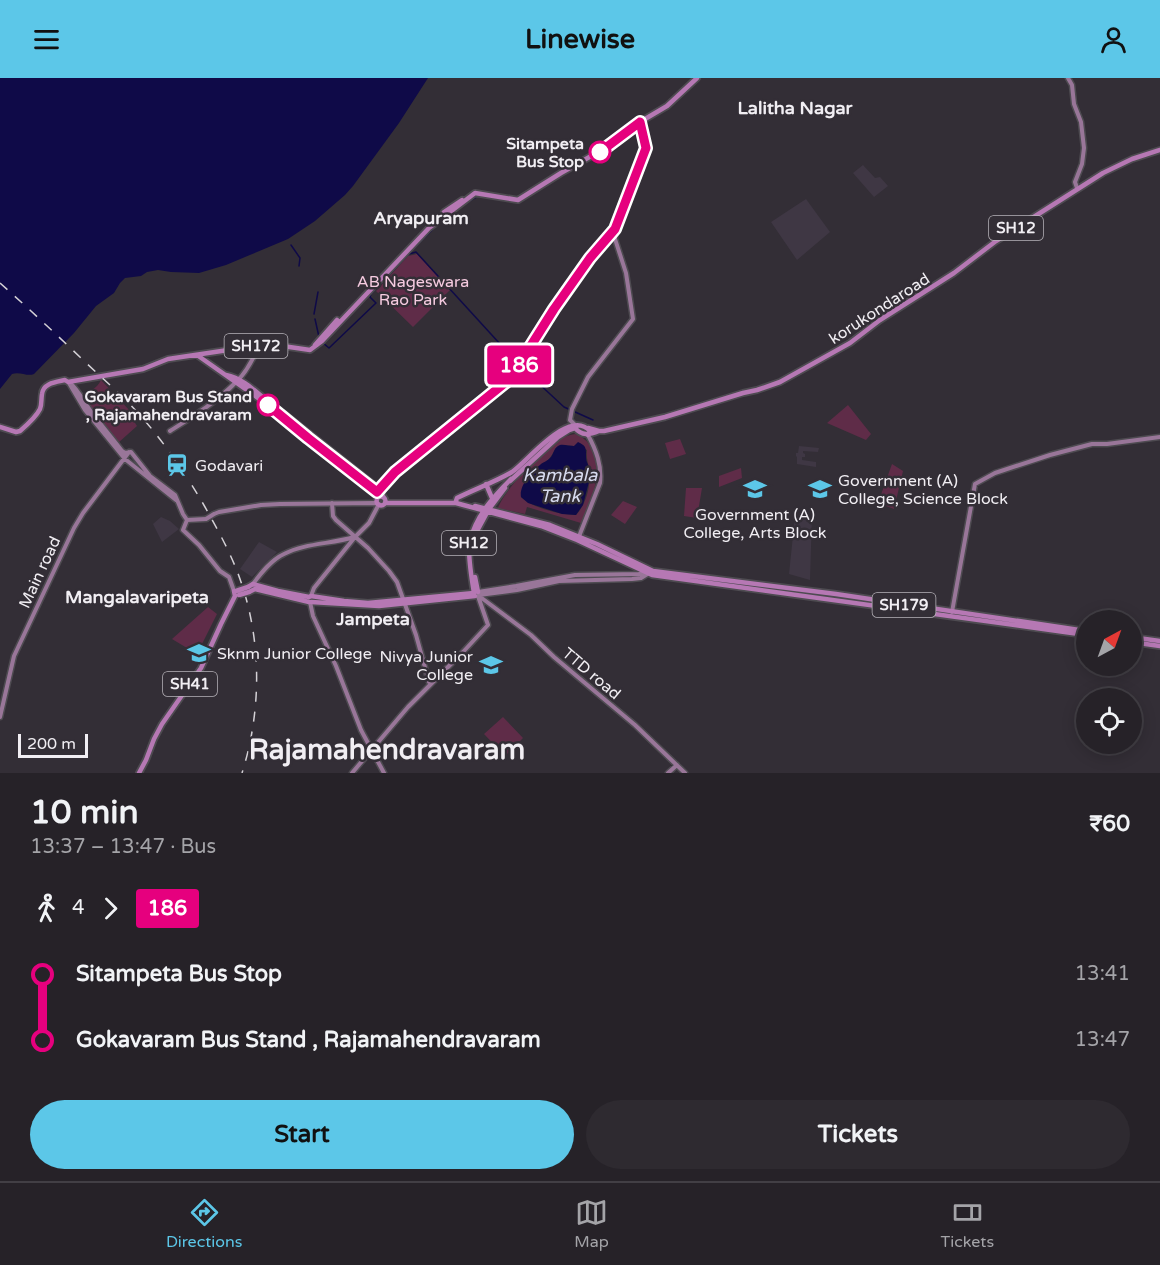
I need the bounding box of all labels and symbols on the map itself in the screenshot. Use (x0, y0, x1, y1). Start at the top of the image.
district label: Lalitha Nagar (737, 97, 854, 119)
place label: Sitampeta Bus Stop (506, 134, 584, 172)
marker: Sitampeta Bus Stop (589, 141, 611, 163)
district label: Aryapuram (373, 207, 469, 229)
road number: SH12 (989, 216, 1043, 240)
street label: korukondaroad (825, 269, 934, 349)
park label: AB Nageswara Rao Park (357, 272, 469, 310)
road number: SH172 (224, 334, 288, 358)
line badge: 186 (484, 346, 554, 384)
place label: Gokavaram Bus Stand , Rajamahendravaram (84, 387, 252, 425)
marker: Gokavaram Bus Stand , Rajamahendravaram (257, 394, 279, 416)
station icon: Godavari (164, 452, 190, 478)
place label: Godavari (195, 456, 263, 476)
water label: Kambala Tank (523, 464, 598, 507)
place label: Government (A) College, Science Block (838, 471, 1008, 509)
school or university icon: Government (A) College, Arts Block (742, 476, 768, 502)
school or university icon: Government (A) College, Science Block (807, 476, 833, 502)
place label: Government (A) College, Arts Block (684, 505, 827, 543)
road number: SH12 (442, 531, 496, 555)
street label: Main road (15, 533, 65, 612)
district label: Mangalavaripeta (65, 586, 209, 608)
road number: SH179 (872, 593, 936, 617)
district label: Jampeta (335, 608, 410, 630)
north arrow (1076, 610, 1142, 676)
school or university icon: Sknm Junior College (186, 640, 212, 666)
street label: TTD road (558, 643, 625, 704)
place label: Sknm Junior College (217, 644, 372, 664)
place label: Nivya Junior College (379, 647, 474, 685)
school or university icon: Nivya Junior College (478, 652, 504, 678)
road number: SH41 (163, 672, 217, 696)
scale bar (18, 731, 88, 758)
district label: Rajamahendravaram (249, 733, 525, 767)

